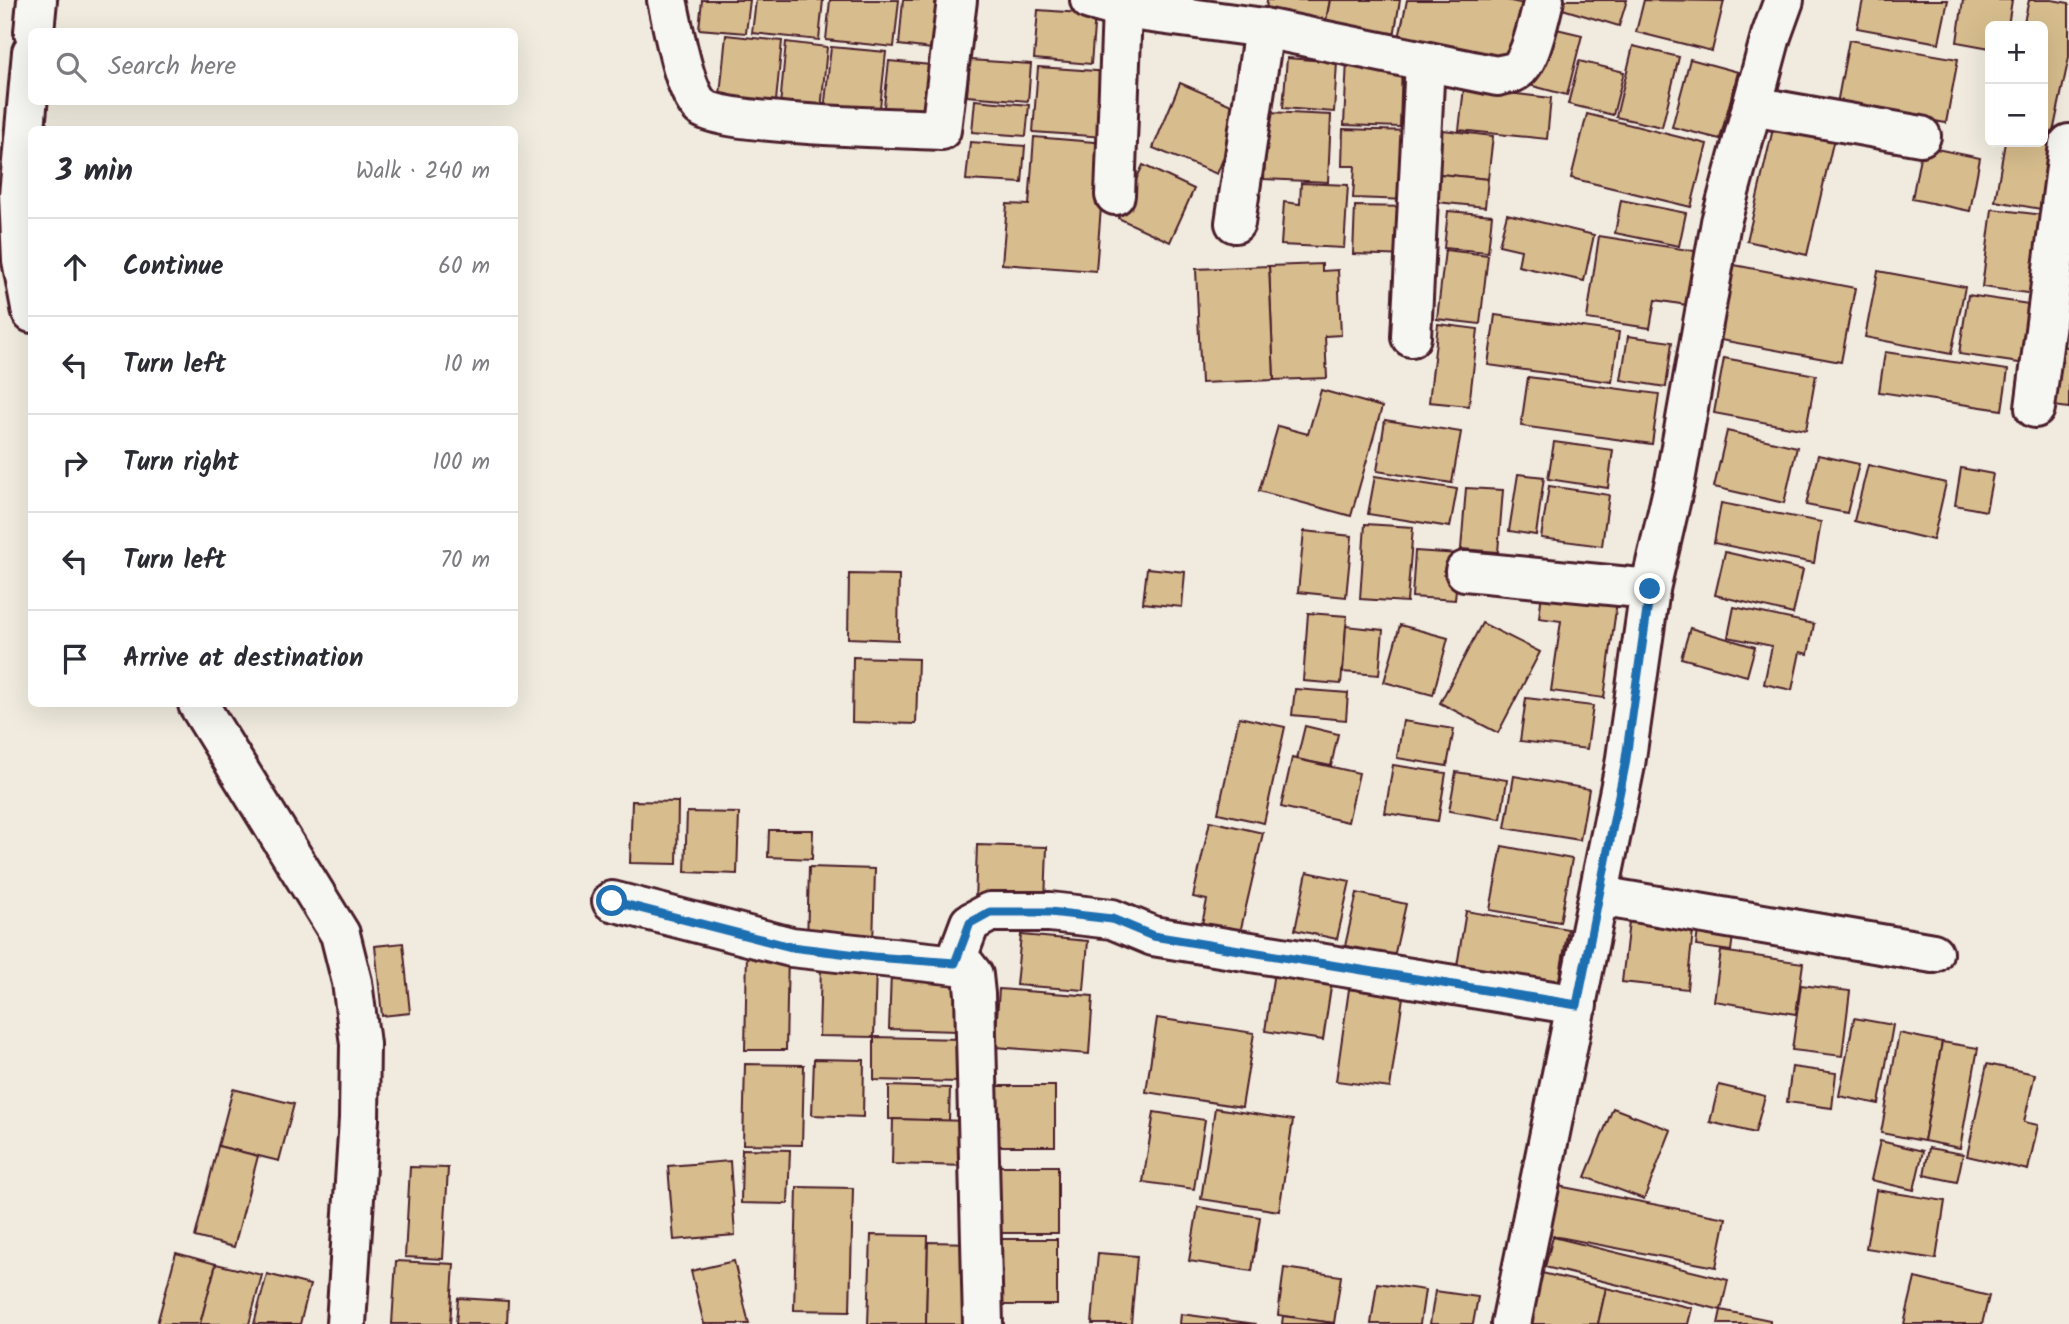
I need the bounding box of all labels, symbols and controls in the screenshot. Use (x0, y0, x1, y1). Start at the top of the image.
map controls (1985, 21, 2048, 147)
button: + (1985, 21, 2048, 84)
search box (28, 28, 518, 105)
text: Search here (108, 46, 236, 88)
icon: search (52, 48, 90, 86)
button: − (1985, 84, 2048, 147)
text: 3 min (56, 148, 133, 196)
text: Walk · 240 m (356, 154, 490, 190)
text: Continue (123, 246, 224, 288)
icon: ahead (56, 248, 94, 286)
text: 60 m (438, 249, 490, 285)
text: Turn left (123, 344, 226, 386)
icon: left (56, 346, 94, 384)
text: 10 m (444, 347, 490, 383)
text: Turn right (123, 442, 239, 484)
icon: right (56, 444, 94, 482)
text: 100 m (432, 445, 490, 481)
text: Turn left (123, 540, 226, 582)
icon: left (56, 542, 94, 580)
text: 70 m (440, 543, 490, 579)
route end (1634, 573, 1665, 604)
text: Arrive at destination (123, 638, 363, 680)
icon: arrive (56, 640, 94, 678)
route start (596, 885, 627, 916)

